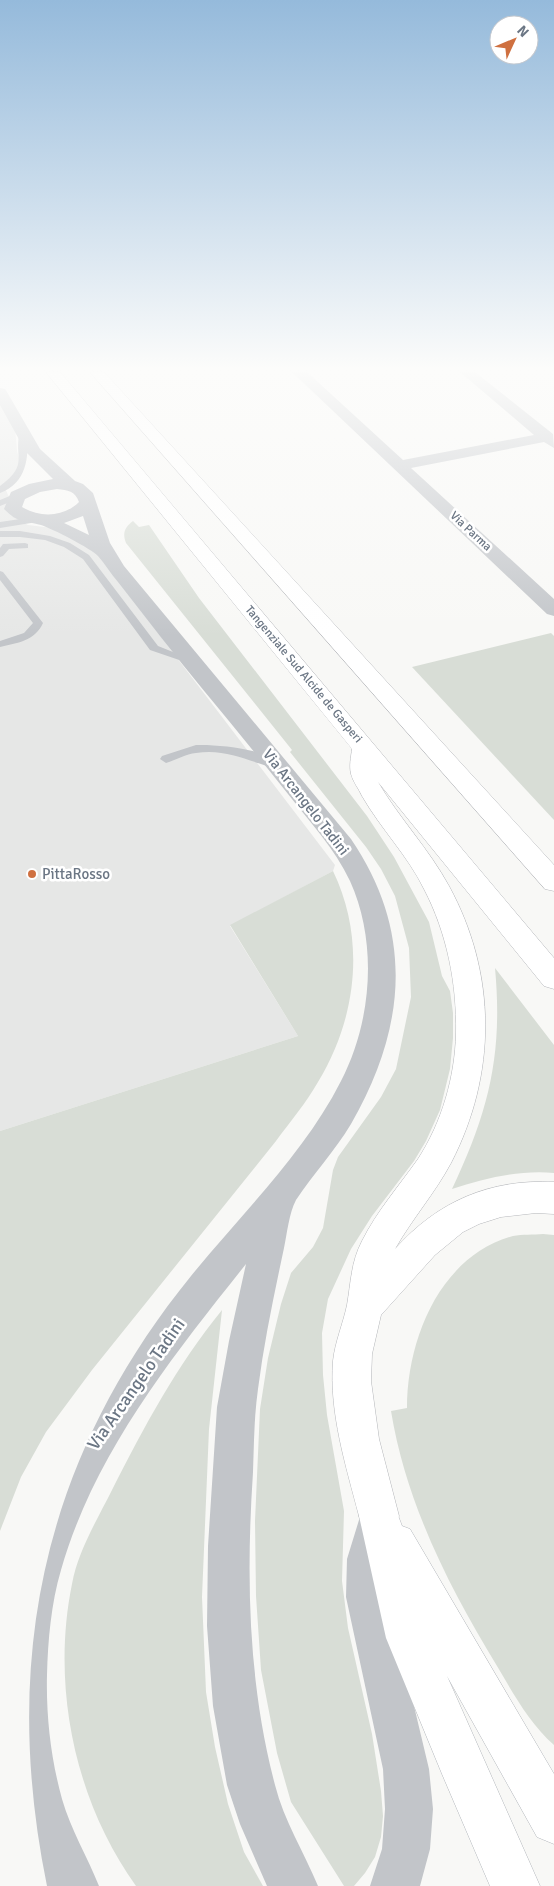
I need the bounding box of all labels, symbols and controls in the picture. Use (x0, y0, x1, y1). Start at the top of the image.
north arrow (489, 15, 539, 65)
text: N (513, 22, 532, 41)
street label: Via Parma (447, 508, 495, 554)
street label: Tangenziale Sud Alcide de Gasperi (242, 603, 365, 746)
street label: Via Arcangelo Tadini (259, 745, 353, 859)
place label: PittaRosso (42, 865, 110, 883)
marker: PittaRosso (26, 868, 38, 880)
street label: Via Arcangelo Tadini (82, 1314, 190, 1454)

